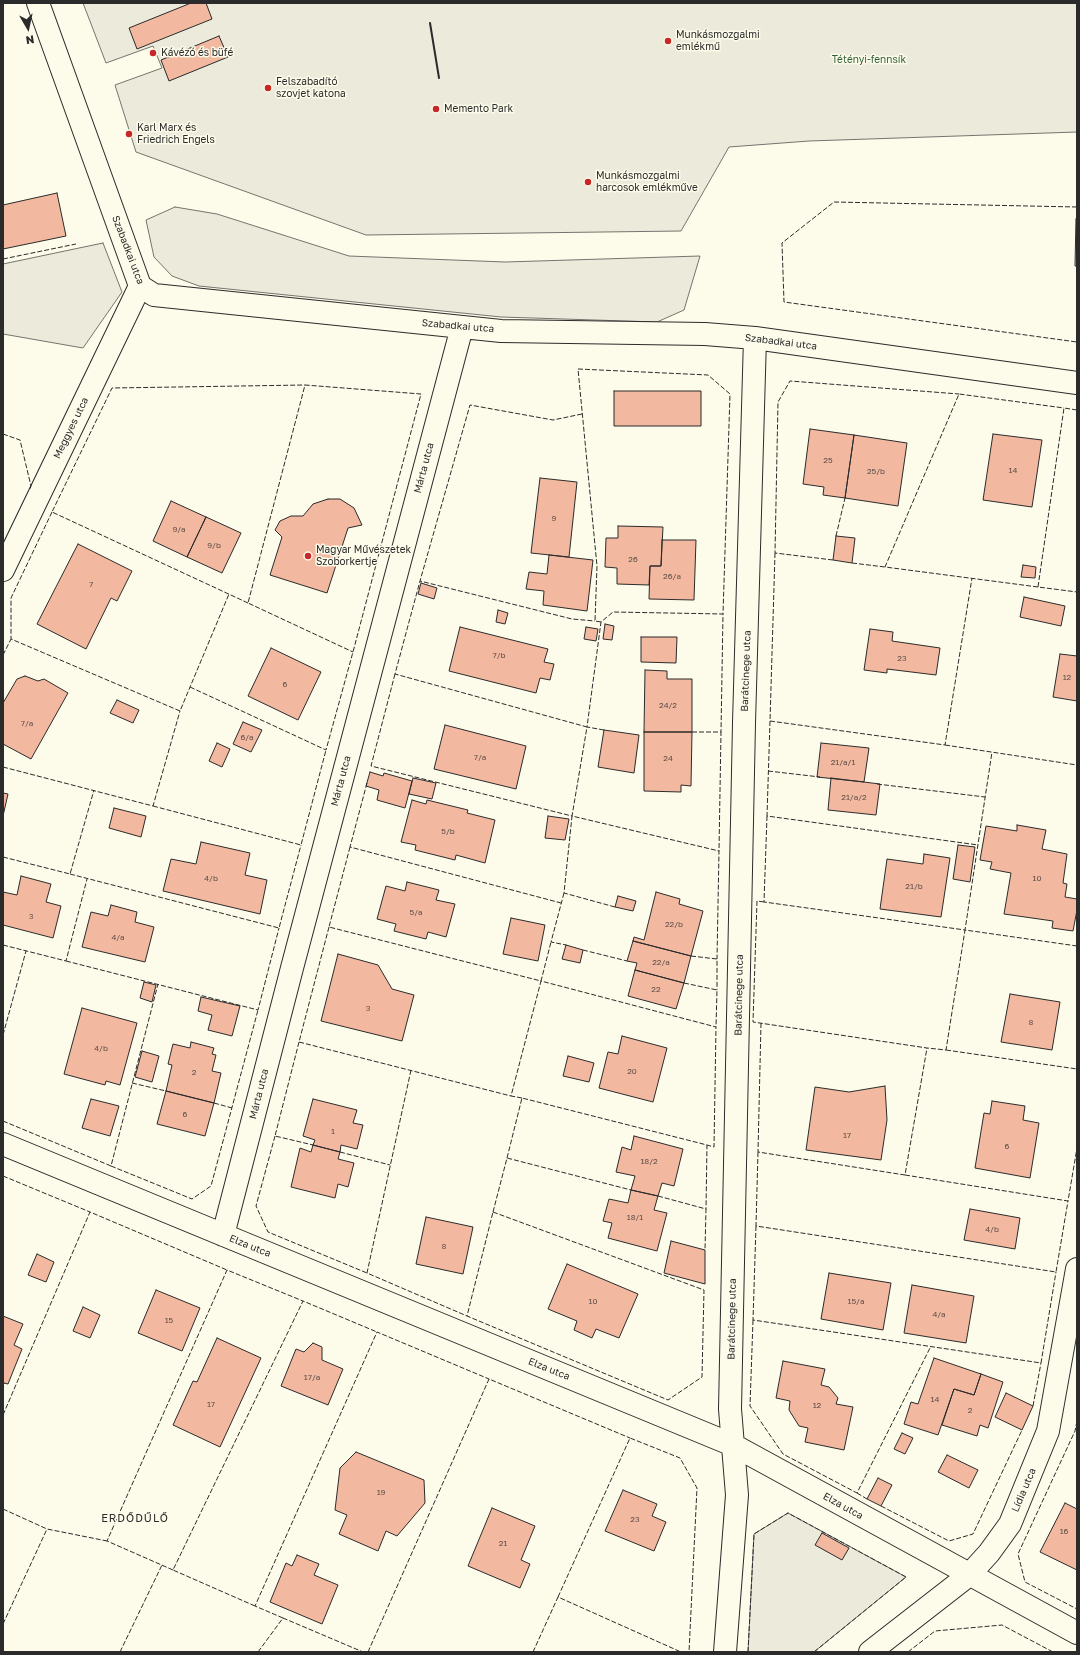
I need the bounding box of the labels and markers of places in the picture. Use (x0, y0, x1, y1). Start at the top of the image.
place label: Munkásmozgalmi emlékmű (676, 29, 760, 52)
marker: Munkásmozgalmi emlékmű (663, 36, 673, 46)
place label: Kávézó és büfé (161, 47, 233, 59)
marker: Kávézó és büfé (148, 48, 158, 58)
place label: Felszabadító szovjet katona (276, 76, 346, 100)
marker: Felszabadító szovjet katona (263, 83, 273, 93)
place label: Memento Park (444, 103, 513, 115)
marker: Memento Park (431, 104, 441, 114)
place label: Karl Marx és Friedrich Engels (137, 122, 215, 146)
marker: Karl Marx és Friedrich Engels (124, 129, 134, 139)
place label: Munkásmozgalmi harcosok emlékműve (596, 170, 698, 194)
marker: Munkásmozgalmi harcosok emlékműve (583, 177, 593, 187)
place label: Magyar Művészetek Szoborkertje (316, 544, 411, 568)
marker: Magyar Művészetek Szoborkertje (303, 551, 313, 561)

